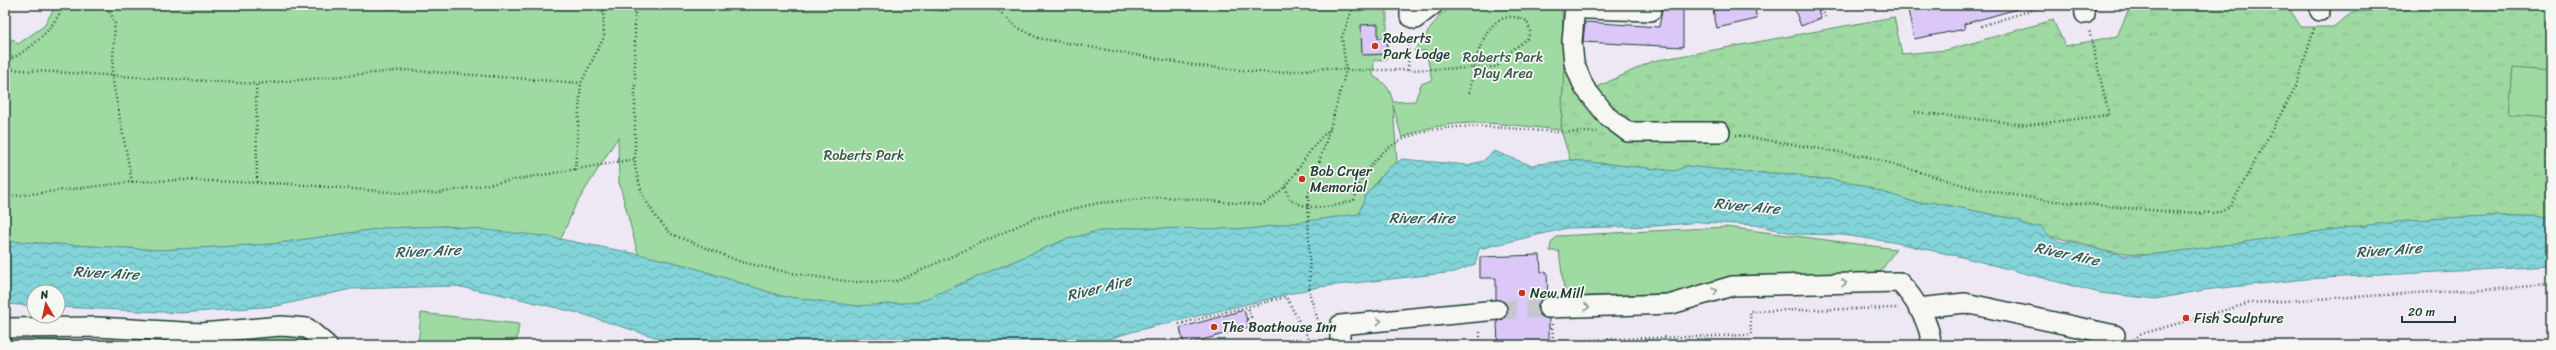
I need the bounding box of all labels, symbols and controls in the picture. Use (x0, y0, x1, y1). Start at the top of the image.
place label: Roberts Park Lodge (1383, 26, 1450, 67)
marker: Roberts Park Lodge (1370, 41, 1380, 51)
park label: Roberts Park Play Area (1463, 45, 1543, 86)
park label: Roberts Park (824, 143, 904, 168)
place label: Bob Cryer Memorial (1310, 159, 1373, 200)
marker: Bob Cryer Memorial (1297, 174, 1307, 184)
water label: River Aire (1713, 190, 1782, 222)
water label: River Aire (1389, 205, 1456, 231)
water label: River Aire (2032, 234, 2103, 274)
water label: River Aire (2355, 235, 2424, 265)
water label: River Aire (395, 237, 463, 265)
water label: River Aire (72, 258, 141, 288)
water label: River Aire (1064, 267, 1135, 309)
one-way arrow (1841, 279, 1847, 287)
place label: New Mill (1530, 281, 1585, 306)
north arrow (26, 284, 66, 324)
text: N (38, 285, 50, 305)
one-way arrow (1712, 287, 1719, 296)
marker: New Mill (1517, 288, 1527, 298)
scale bar (2402, 298, 2455, 324)
text: 20 m (2408, 301, 2435, 323)
one-way arrow (1584, 302, 1590, 311)
place label: Fish Sculpture (2194, 306, 2284, 331)
marker: Fish Sculpture (2181, 313, 2191, 323)
place label: The Boathouse Inn (1222, 315, 1337, 340)
one-way arrow (1376, 317, 1382, 326)
marker: The Boathouse Inn (1209, 322, 1219, 332)

